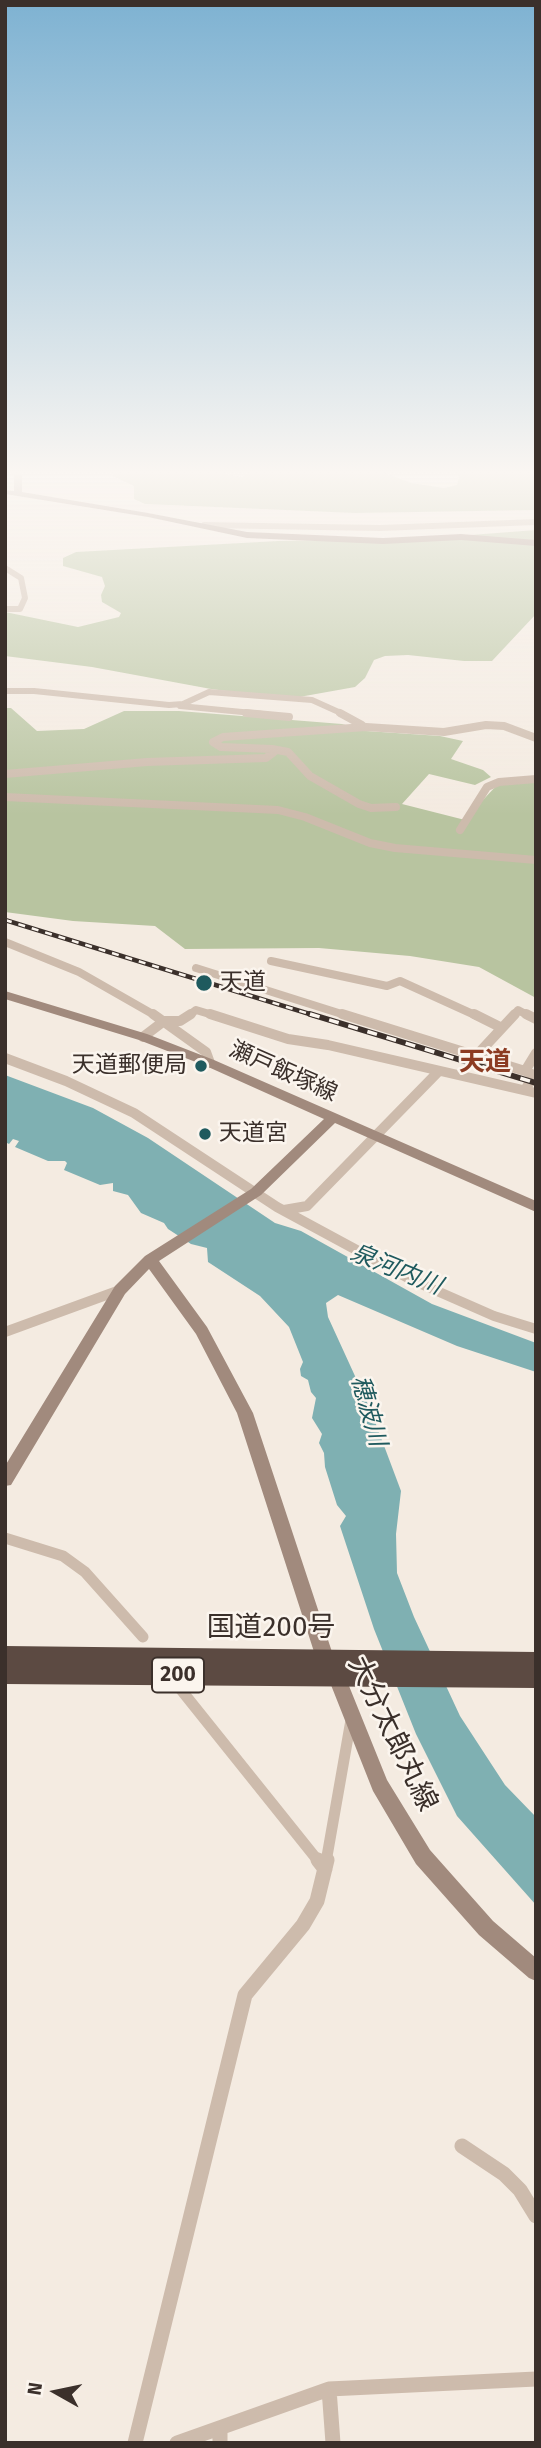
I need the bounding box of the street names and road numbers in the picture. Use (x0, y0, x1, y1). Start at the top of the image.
street label: 瀬戸飯塚線 (225, 1036, 341, 1108)
street label: 国道200号 (206, 1611, 336, 1645)
street label: 大分太郎丸線 (340, 1651, 444, 1817)
road number: 200 (152, 1658, 204, 1692)

